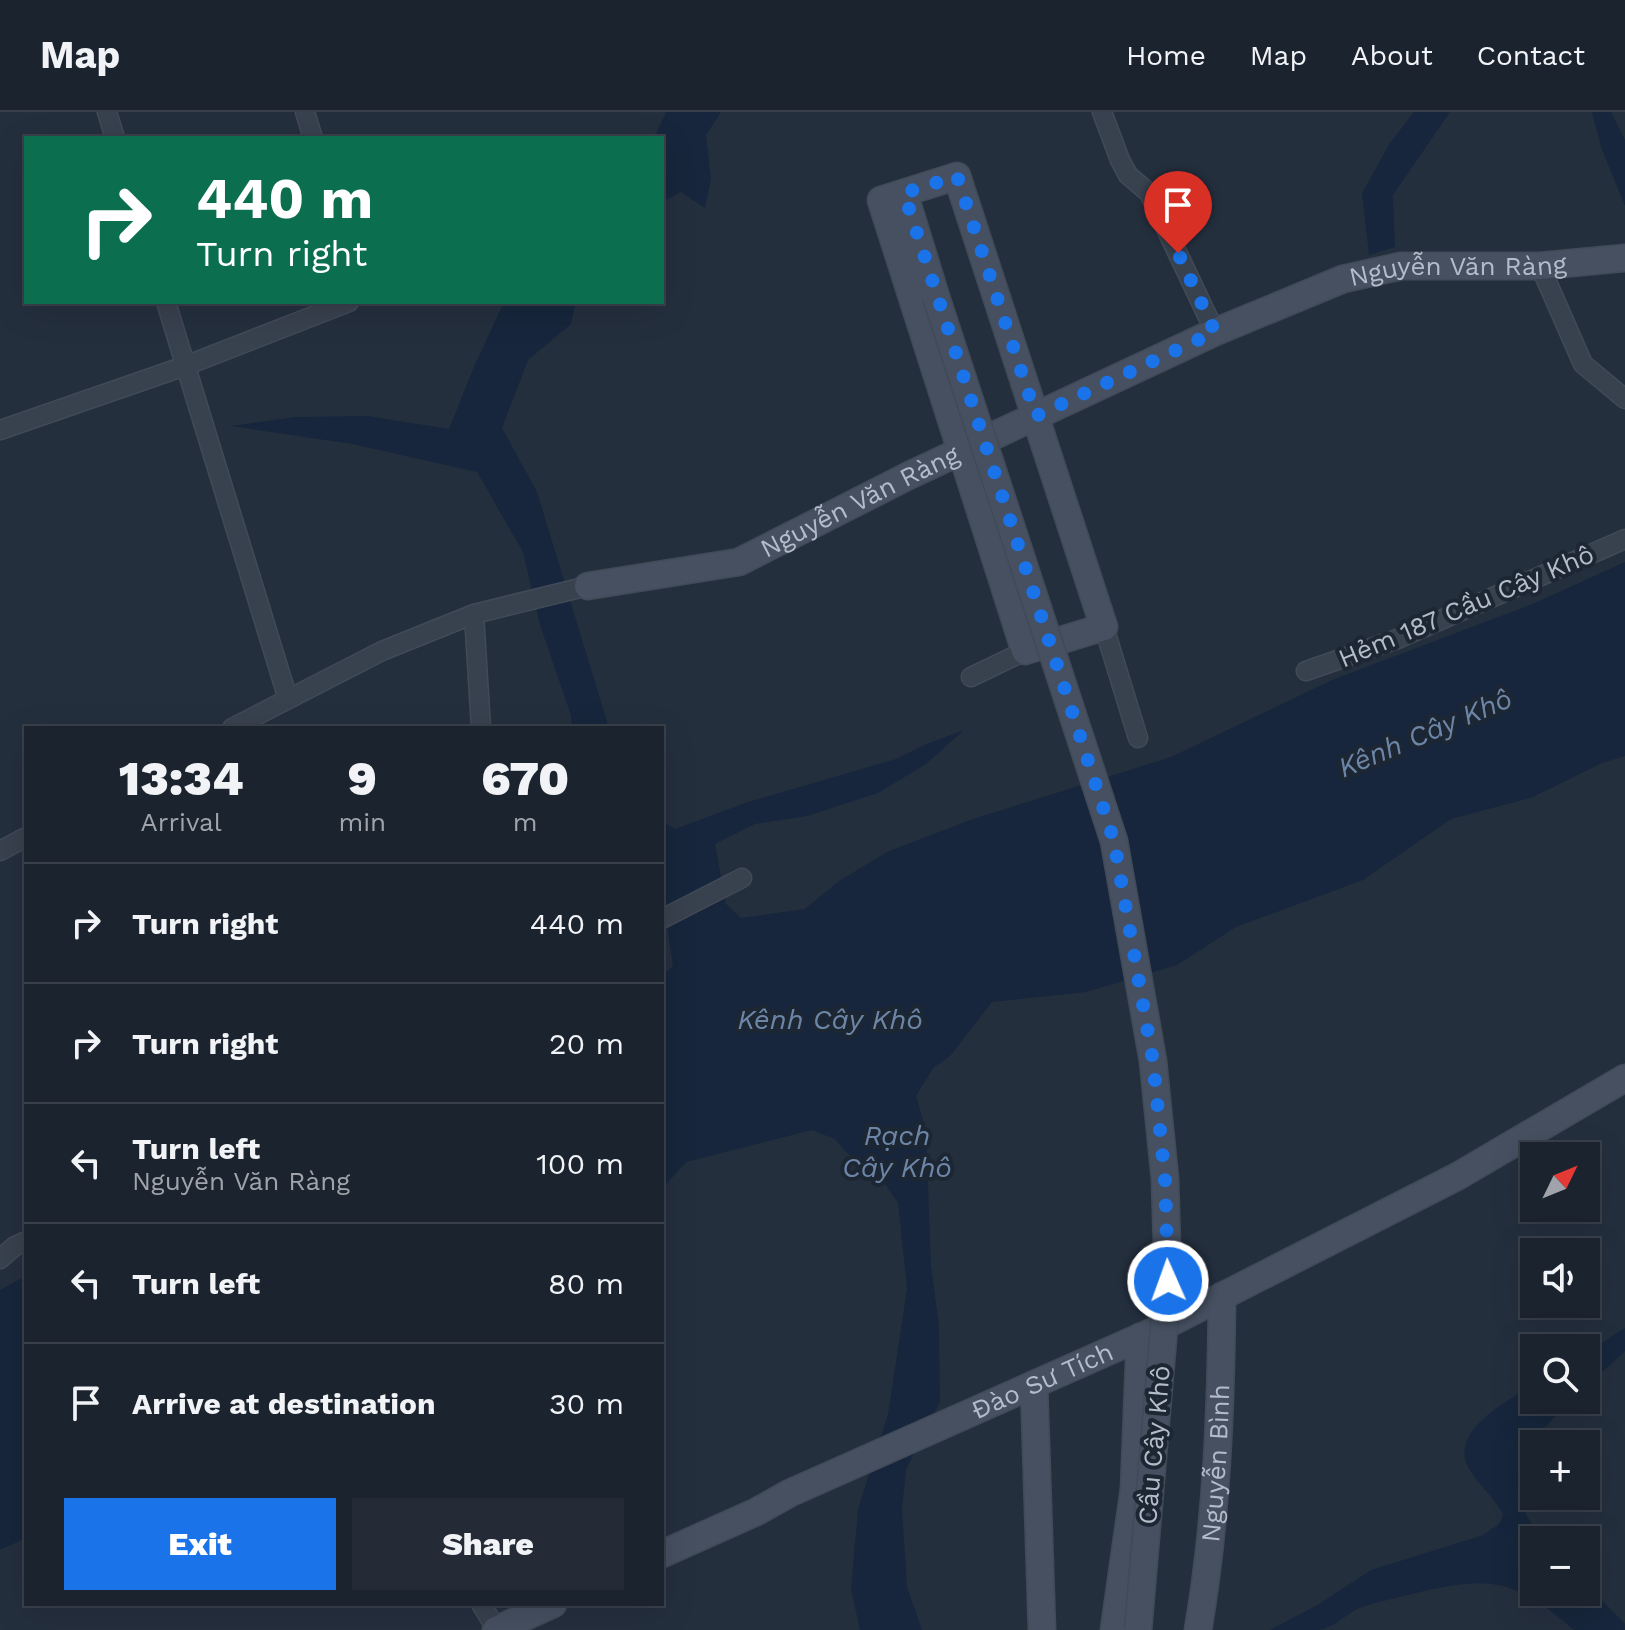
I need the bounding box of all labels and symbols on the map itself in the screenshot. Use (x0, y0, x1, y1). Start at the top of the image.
pin (1144, 171, 1212, 253)
street label: Nguyễn Văn Ràng (1346, 249, 1568, 292)
street label: Nguyễn Văn Ràng (755, 439, 964, 564)
street label: Hẻm 187 Cầu Cây Khô (1334, 539, 1598, 673)
water label: Kênh Cây Khô (1333, 682, 1517, 784)
water label: Kênh Cây Khô (737, 1003, 923, 1036)
water label: Rạch Cây Khô (842, 1119, 952, 1184)
north arrow (1520, 1142, 1600, 1222)
position arrow (1126, 1239, 1210, 1323)
street label: Đào Sư Tích (967, 1336, 1118, 1425)
street label: Cầu Cây Khô (1132, 1364, 1176, 1526)
street label: Nguyễn Bình (1195, 1384, 1235, 1543)

